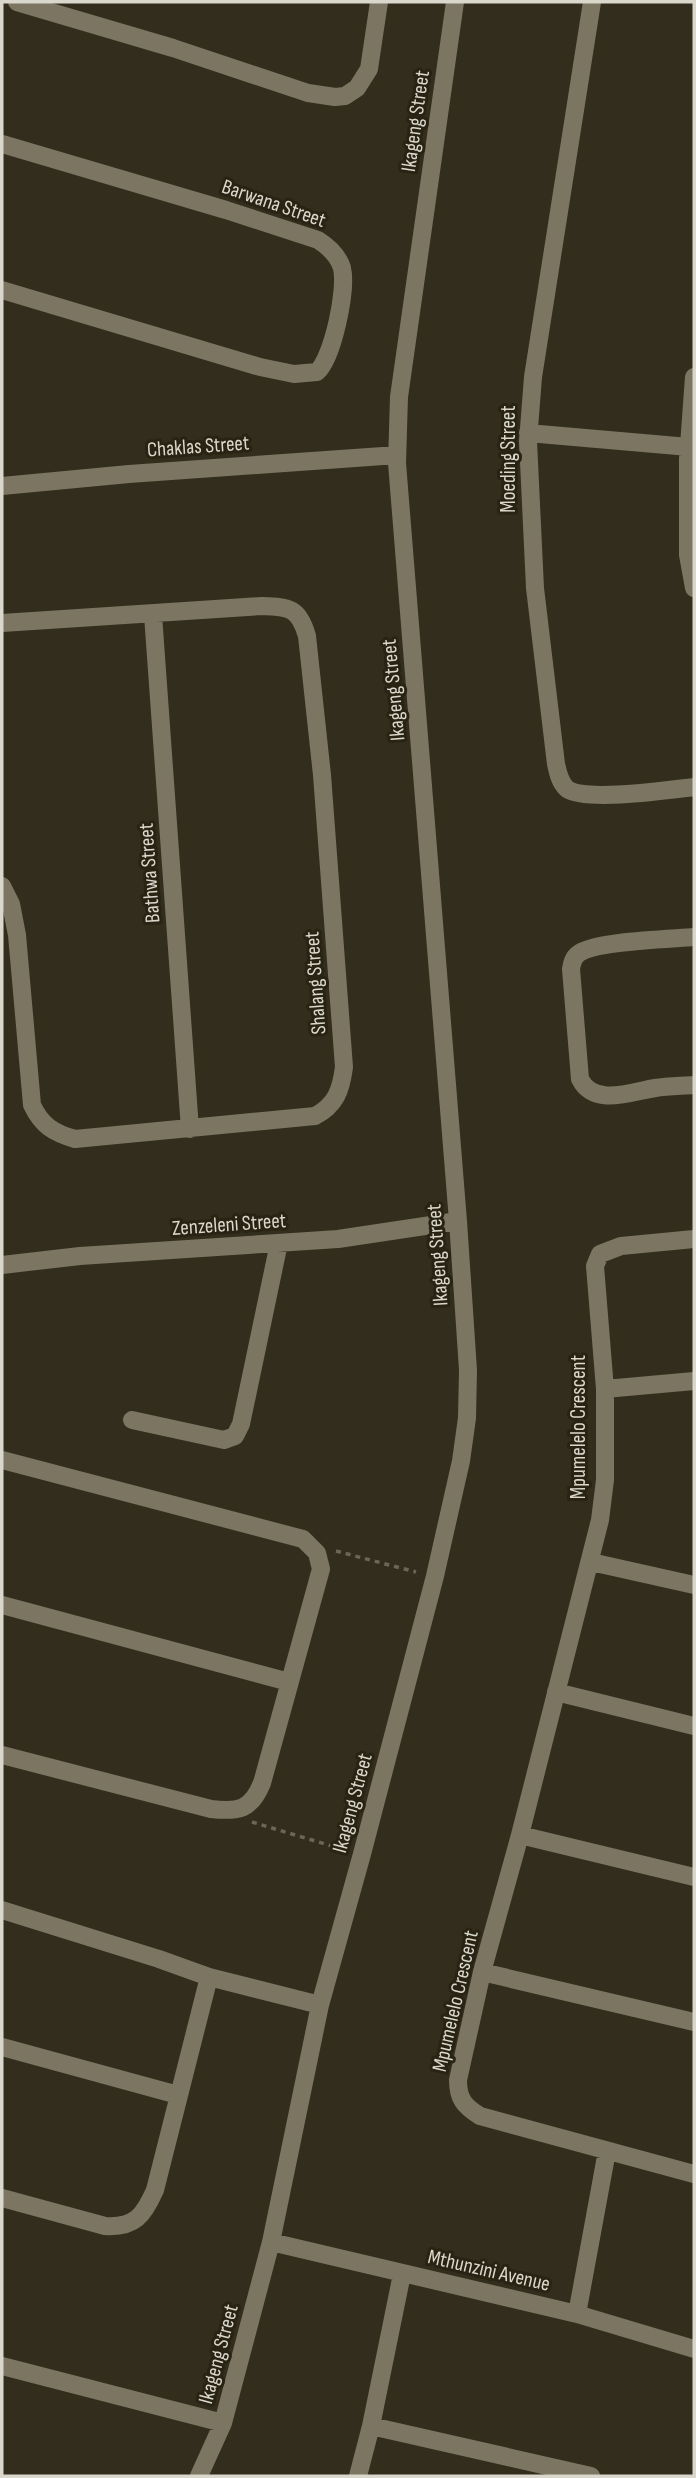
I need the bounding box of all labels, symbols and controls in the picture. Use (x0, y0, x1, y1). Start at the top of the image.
street label: Ikageng Street (396, 69, 435, 173)
street label: Barwana Street (219, 174, 329, 233)
street label: Moeding Street (496, 405, 521, 513)
street label: Chaklas Street (146, 430, 250, 463)
street label: Ikageng Street (377, 638, 410, 742)
street label: Bathwa Street (134, 822, 165, 924)
street label: Shalang Street (299, 931, 332, 1035)
street label: Ikageng Street (421, 1203, 454, 1307)
street label: Zenzeleni Street (171, 1208, 287, 1241)
street label: Mpumelelo Crescent (566, 1355, 591, 1499)
street label: Ikageng Street (327, 1751, 378, 1856)
street label: Mpumelelo Crescent (427, 1928, 484, 2074)
street label: Mthunzini Avenue (425, 2244, 552, 2297)
street label: Ikageng Street (193, 2302, 244, 2407)

